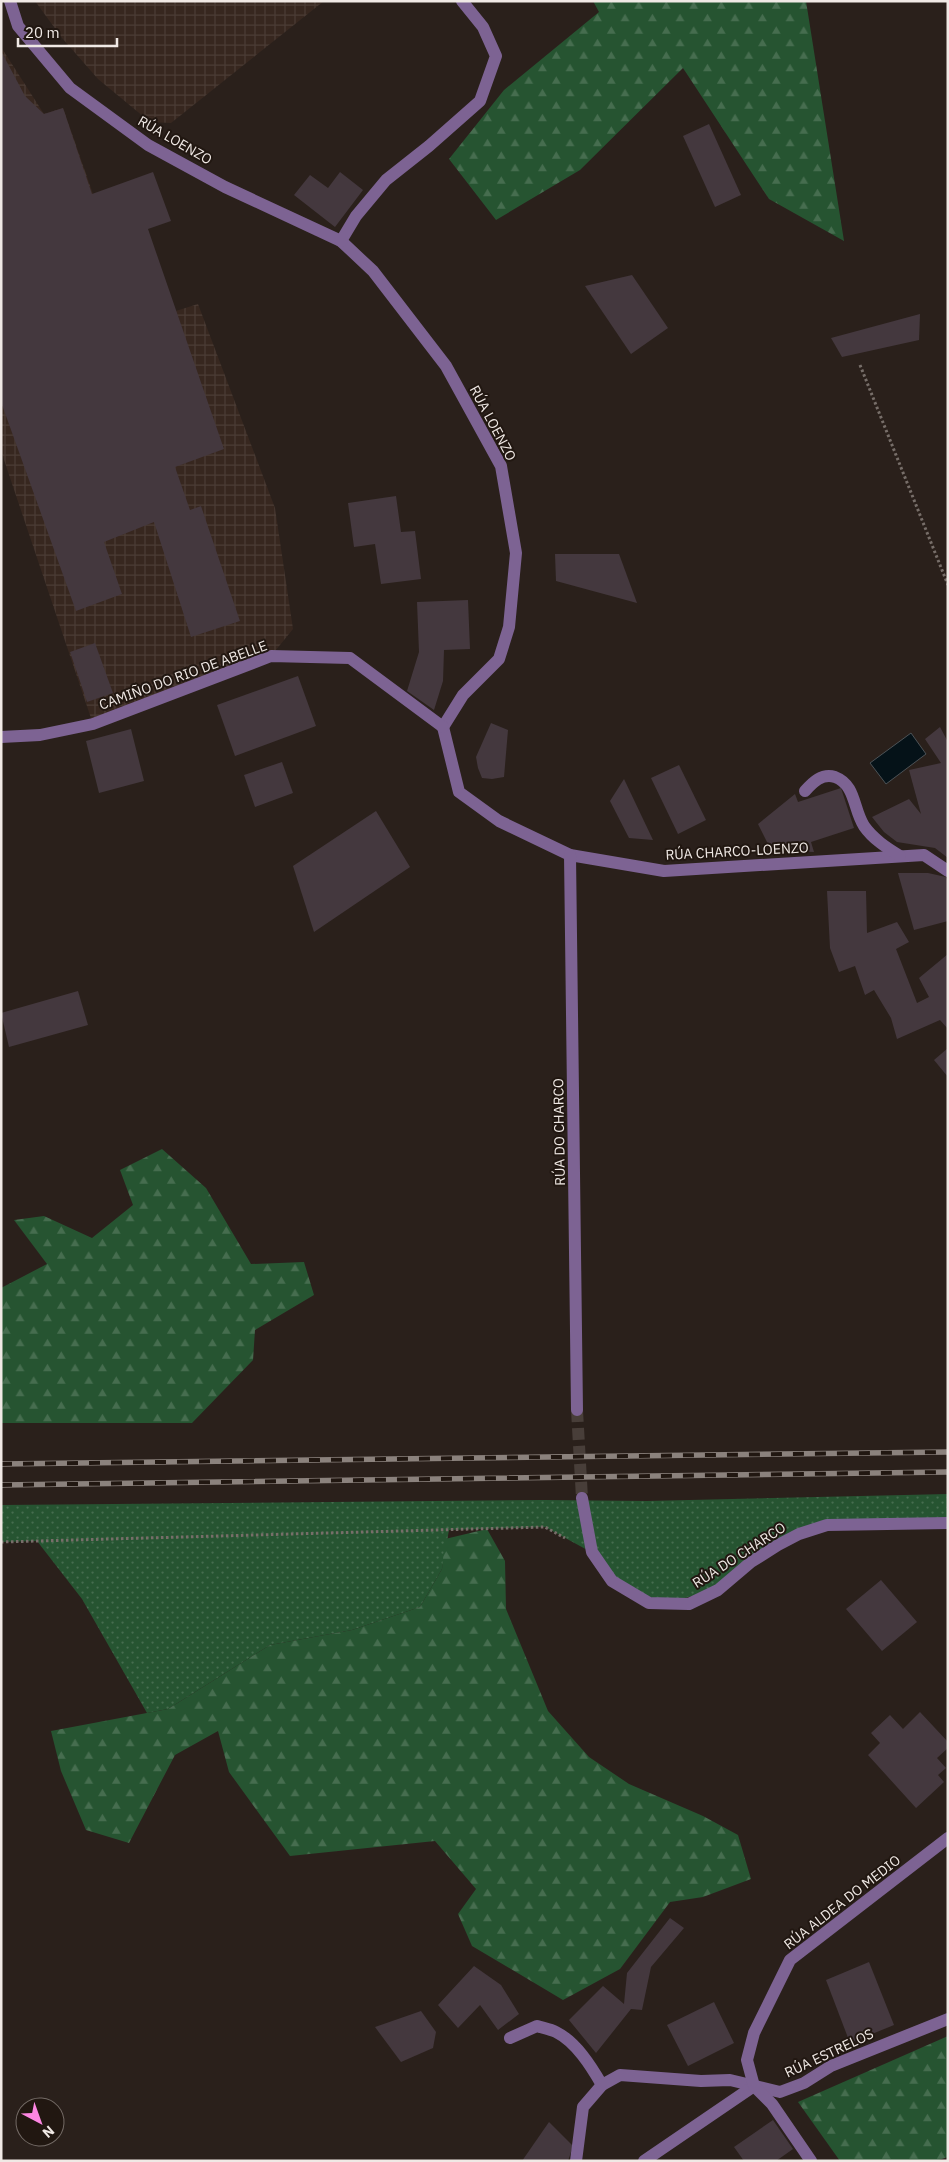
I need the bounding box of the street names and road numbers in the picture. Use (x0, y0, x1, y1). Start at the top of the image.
street label: RÚA LOENZO (135, 111, 216, 169)
street label: RÚA LOENZO (466, 382, 521, 464)
street label: CAMIÑO DO RIO DE ABELLE (97, 636, 269, 714)
street label: RÚA CHARCO-LOENZO (665, 837, 809, 864)
street label: RÚA DO CHARCO (548, 1078, 569, 1186)
street label: RÚA DO CHARCO (688, 1517, 789, 1592)
street label: RÚA ALDEA DO MEDIO (779, 1850, 904, 1953)
street label: RÚA ESTRELOS (781, 2024, 876, 2081)

